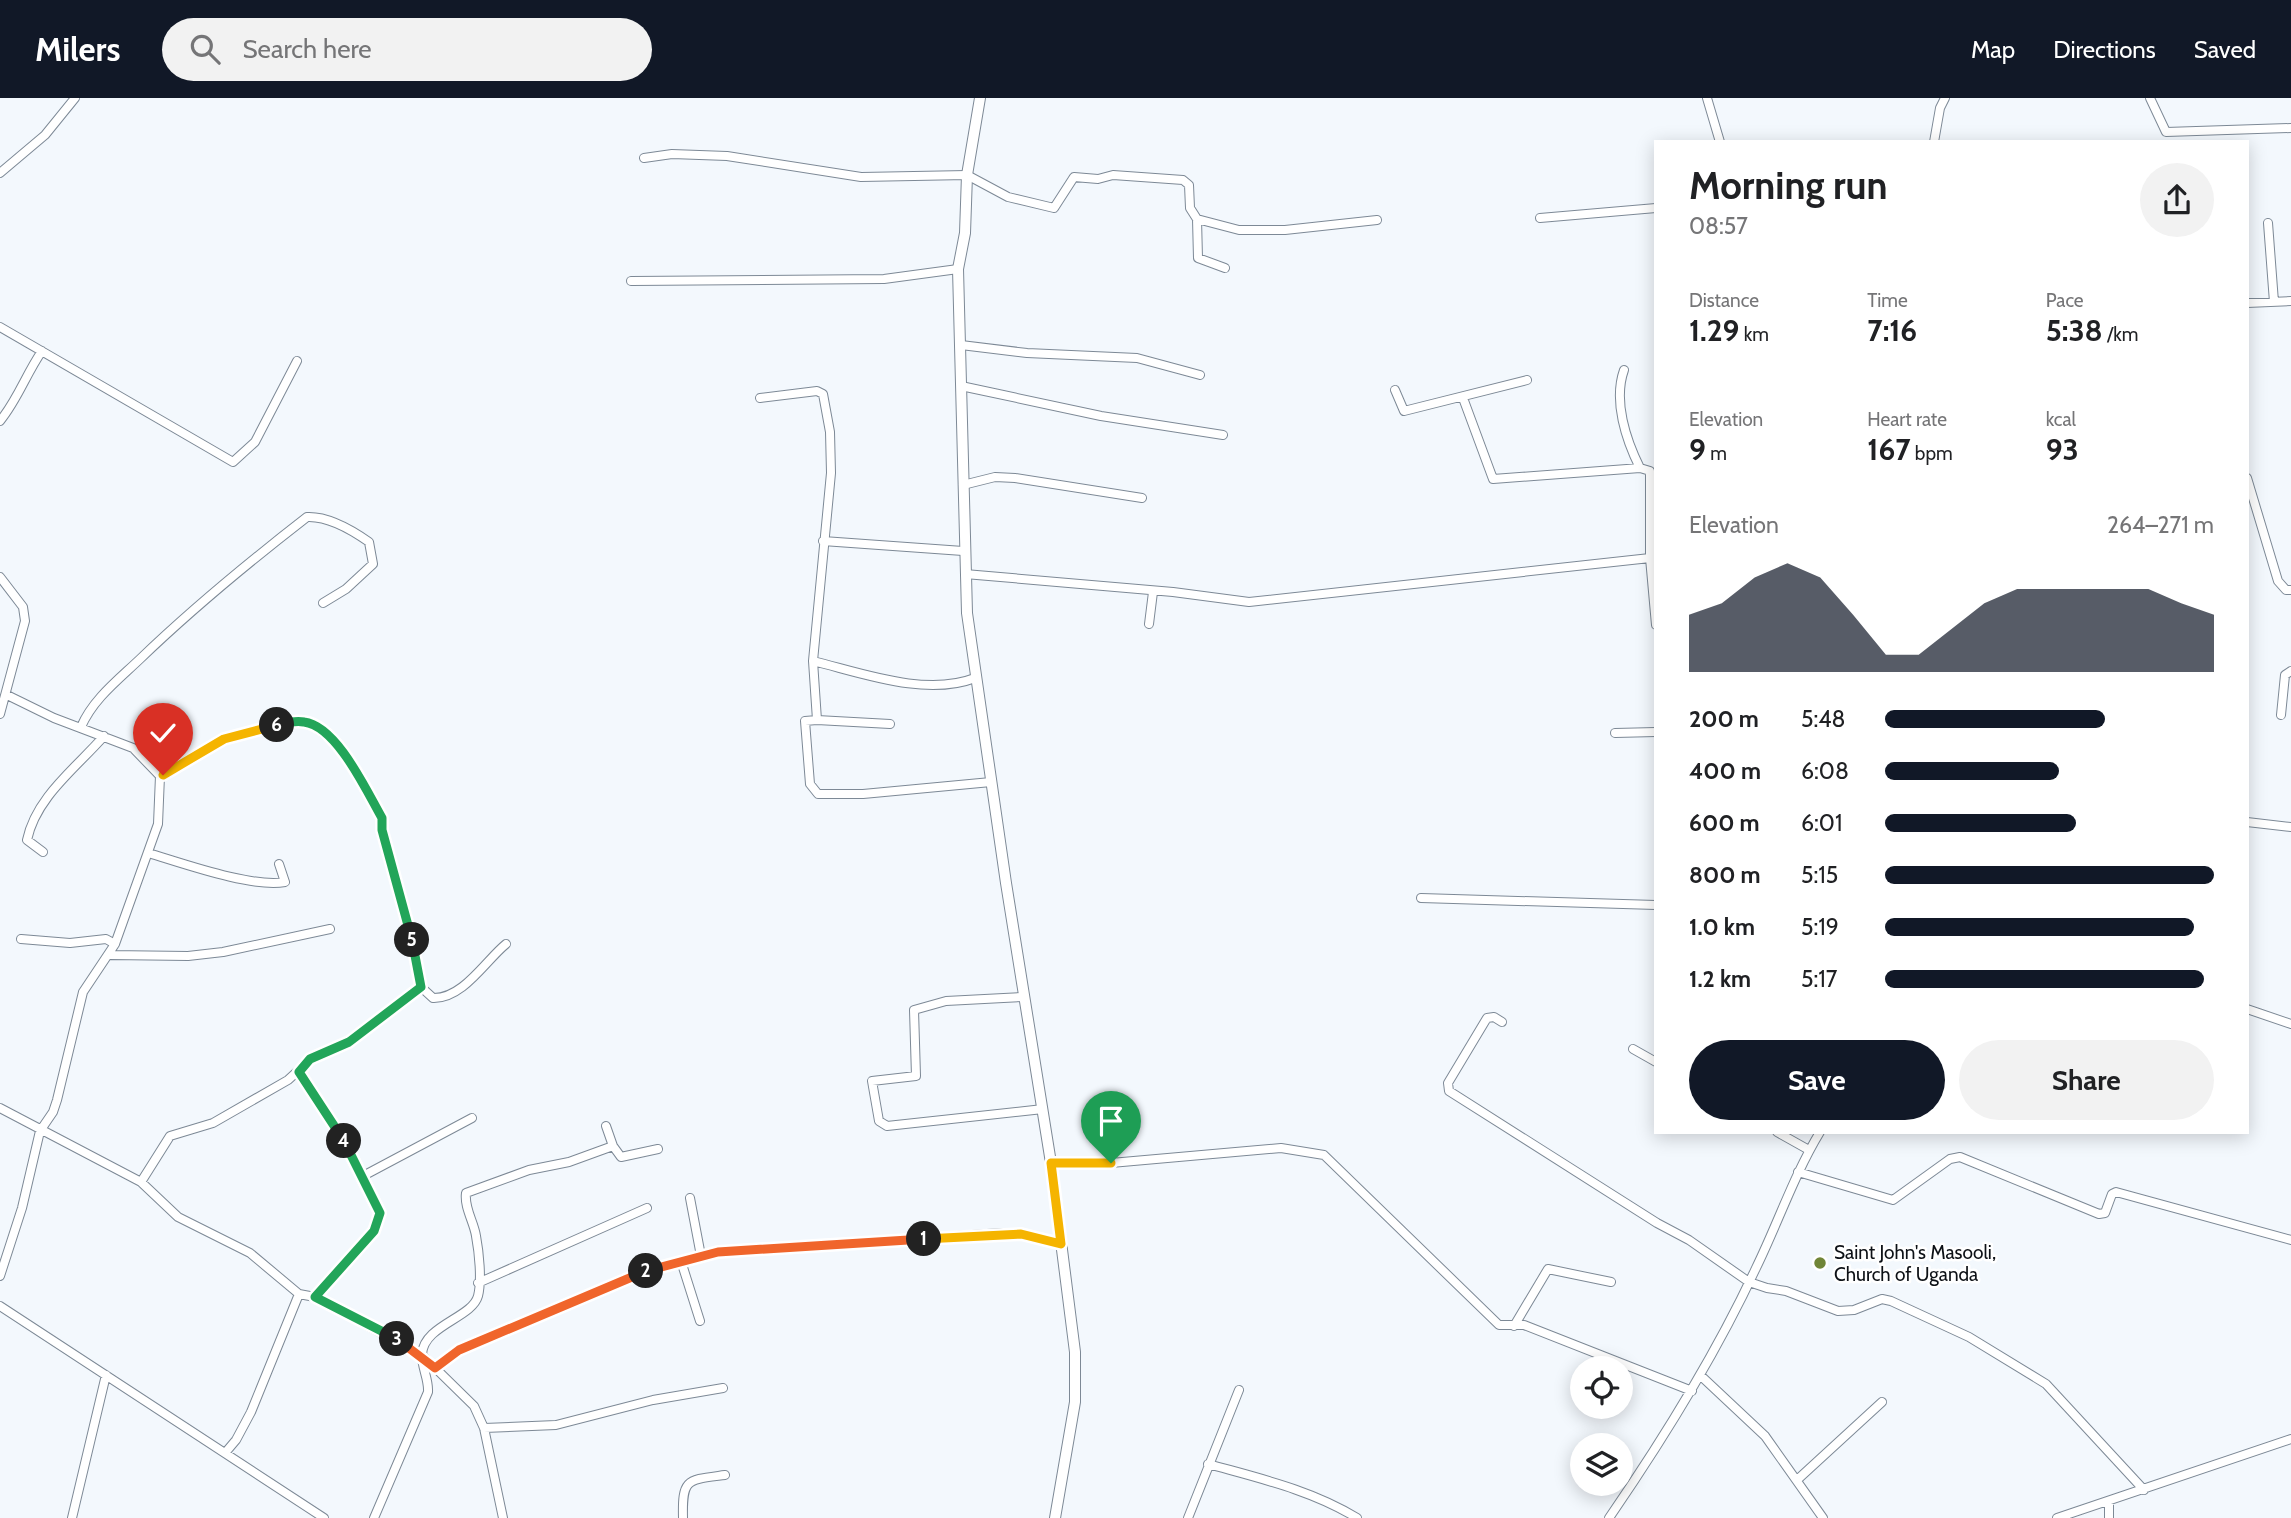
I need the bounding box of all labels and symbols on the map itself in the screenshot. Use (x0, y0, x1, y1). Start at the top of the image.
pin (133, 703, 193, 775)
pin: 6 (260, 708, 294, 742)
pin: 5 (394, 922, 430, 958)
pin (1081, 1091, 1141, 1163)
pin: 4 (326, 1124, 362, 1158)
pin: 1 (906, 1222, 942, 1256)
place label: Saint John's Masooli, Church of Uganda (1834, 1241, 1996, 1286)
pin: 2 (628, 1254, 664, 1288)
marker: Saint John's Masooli, Church of Uganda (1812, 1255, 1828, 1271)
pin: 3 (380, 1322, 414, 1356)

